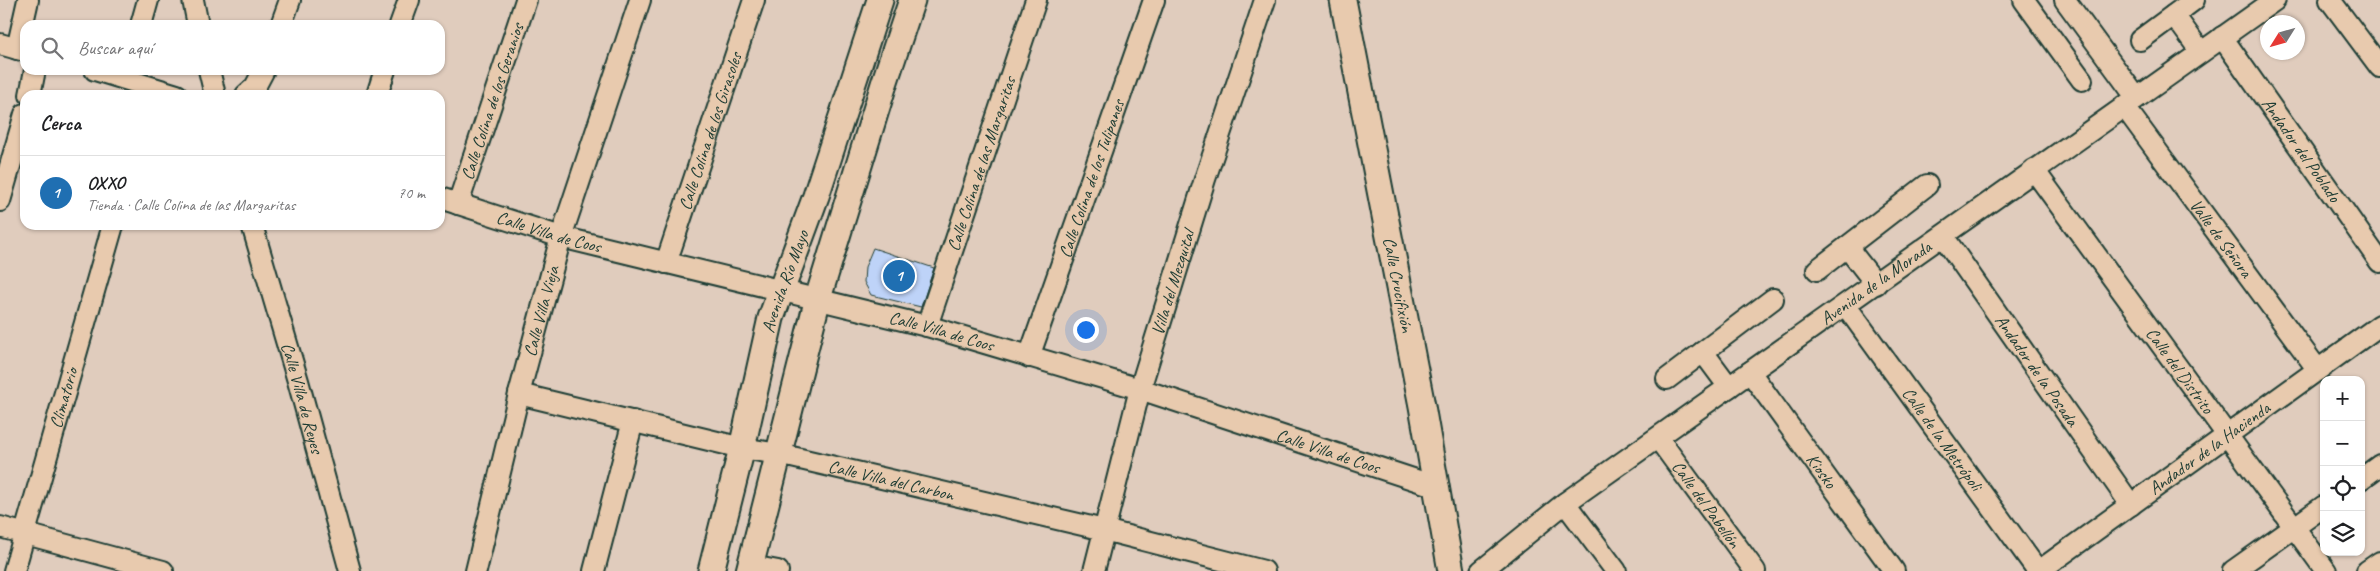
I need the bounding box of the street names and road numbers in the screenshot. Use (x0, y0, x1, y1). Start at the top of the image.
street label: Calle Colina de los Geranios (456, 19, 529, 183)
street label: Calle Colina de los Girasoles (674, 48, 747, 213)
street label: Calle Colina de las Margaritas (942, 72, 1021, 254)
street label: Andador del Poblado (2257, 94, 2346, 208)
street label: Calle Colina de los Tulipanes (1054, 95, 1130, 261)
street label: Valle de Señora (2185, 195, 2258, 283)
street label: Calle Villa de Coos (494, 206, 605, 258)
street label: Villa del Mezquital (1146, 225, 1200, 338)
street label: Avenida Río Mayo (757, 226, 814, 335)
street label: Calle Crucifixión (1378, 235, 1419, 335)
street label: Avenida de la Morada (1816, 235, 1937, 330)
street label: Calle Villa Vieja (519, 262, 564, 359)
street label: Calle Villa de Coos (887, 306, 998, 357)
street label: Andador de la Posada (1990, 310, 2084, 432)
street label: Calle del Distrito (2141, 323, 2220, 419)
street label: Calle Villa de Reyes (276, 340, 329, 457)
street label: Climatorio (44, 364, 83, 431)
street label: Calle de la Metrópoli (1897, 383, 1989, 497)
street label: Andador de la Hacienda (2144, 396, 2276, 499)
street label: Calle Villa de Coos (1273, 424, 1385, 479)
street label: Kiosko (1801, 449, 1843, 494)
street label: Calle Villa del Carbon (826, 455, 957, 506)
street label: Calle del Pabellón (1667, 456, 1746, 553)

